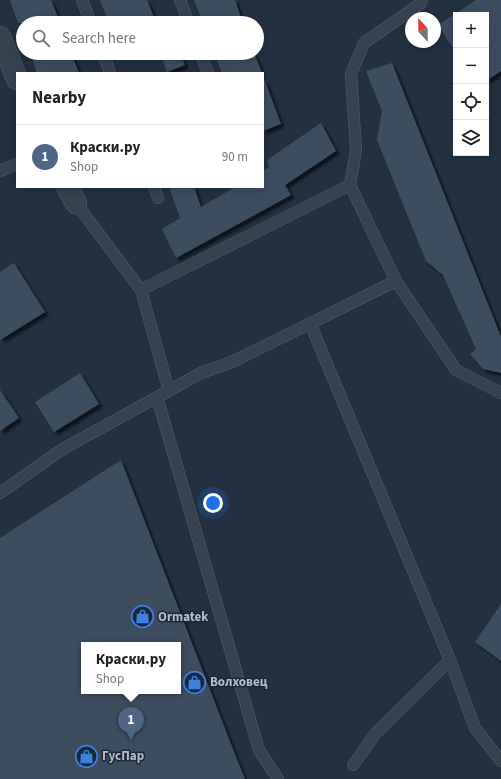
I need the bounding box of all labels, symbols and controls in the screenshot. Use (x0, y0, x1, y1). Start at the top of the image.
north arrow (405, 12, 441, 48)
map controls (453, 12, 489, 156)
button: + (453, 12, 489, 48)
search box (16, 16, 264, 60)
icon: search (30, 27, 52, 49)
text: Search here (62, 28, 136, 49)
button: − (453, 48, 489, 84)
button: locate (453, 84, 489, 120)
text: Nearby (32, 86, 86, 110)
button: layers (453, 120, 489, 156)
text: Краски.ру (70, 137, 140, 158)
text: 1 (42, 148, 48, 166)
text: 90 m (222, 148, 248, 166)
text: Shop (70, 158, 98, 176)
your location (203, 493, 223, 513)
shop icon: Ormatek (129, 604, 155, 630)
place label: Ormatek (158, 608, 209, 626)
popup (81, 642, 181, 694)
text: Краски.ру (96, 649, 166, 670)
shop icon: Волховец (182, 669, 208, 695)
text: Shop (96, 670, 124, 688)
place label: Волховец (210, 673, 268, 691)
pin: 1 (118, 707, 144, 740)
shop icon: ГусПар (73, 743, 99, 769)
place label: ГусПар (102, 747, 144, 765)

